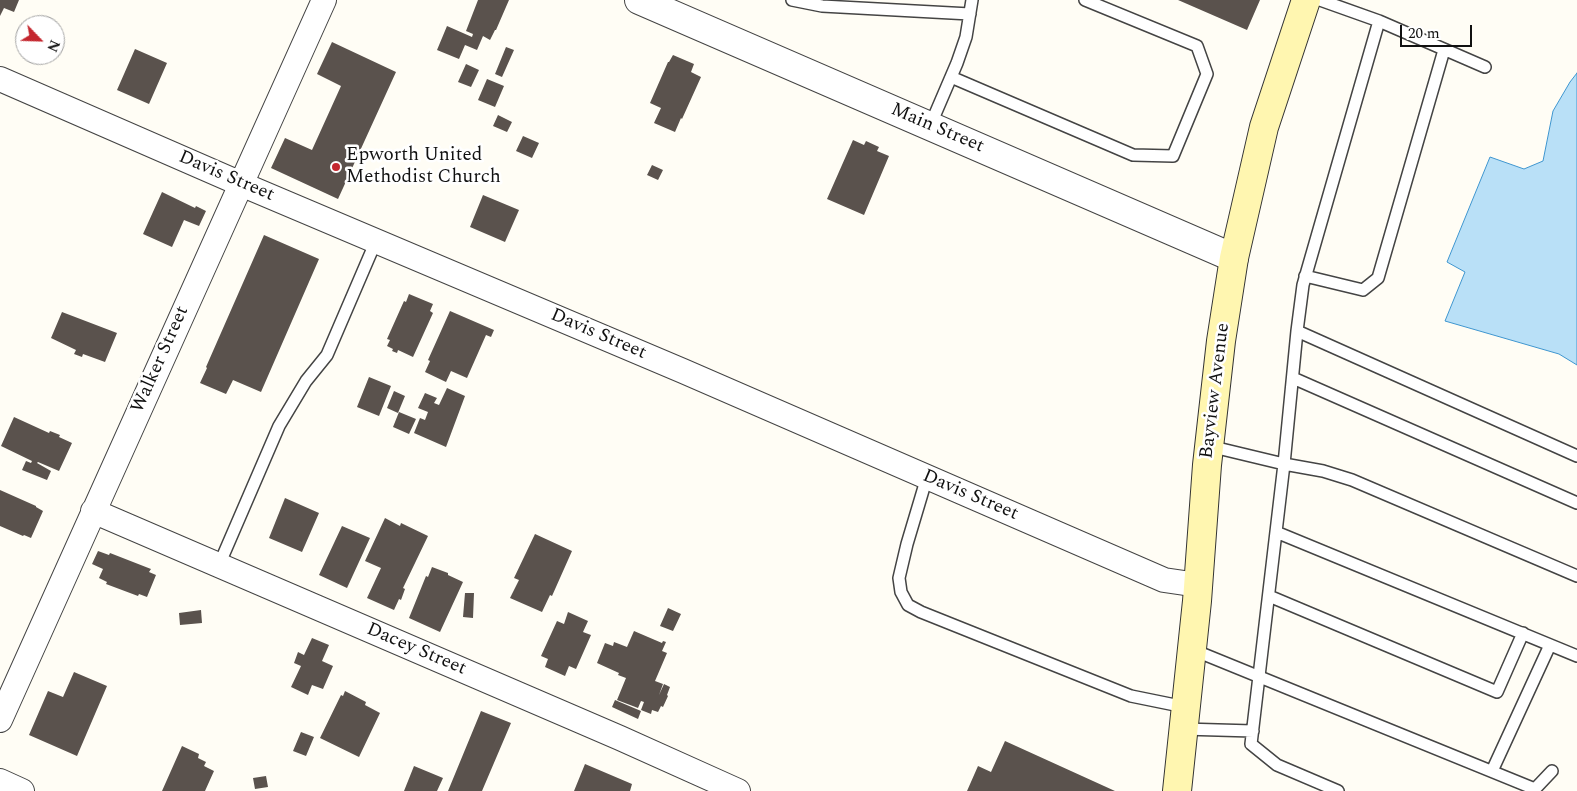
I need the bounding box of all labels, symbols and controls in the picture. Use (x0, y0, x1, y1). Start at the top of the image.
north arrow (15, 15, 65, 65)
scale bar (1402, 15, 1474, 47)
text: 20 m (1408, 22, 1440, 45)
text: N (41, 36, 65, 55)
street label: Main Street (887, 99, 987, 159)
place label: Epworth United Methodist Church (346, 145, 501, 189)
street label: Davis Street (175, 147, 277, 207)
marker: Epworth United Methodist Church (330, 161, 342, 173)
street label: Walker Street (127, 303, 195, 417)
street label: Davis Street (547, 305, 649, 365)
street label: Bayview Avenue (1196, 322, 1236, 460)
street label: Davis Street (919, 466, 1021, 526)
street label: Dacey Street (363, 619, 469, 681)

